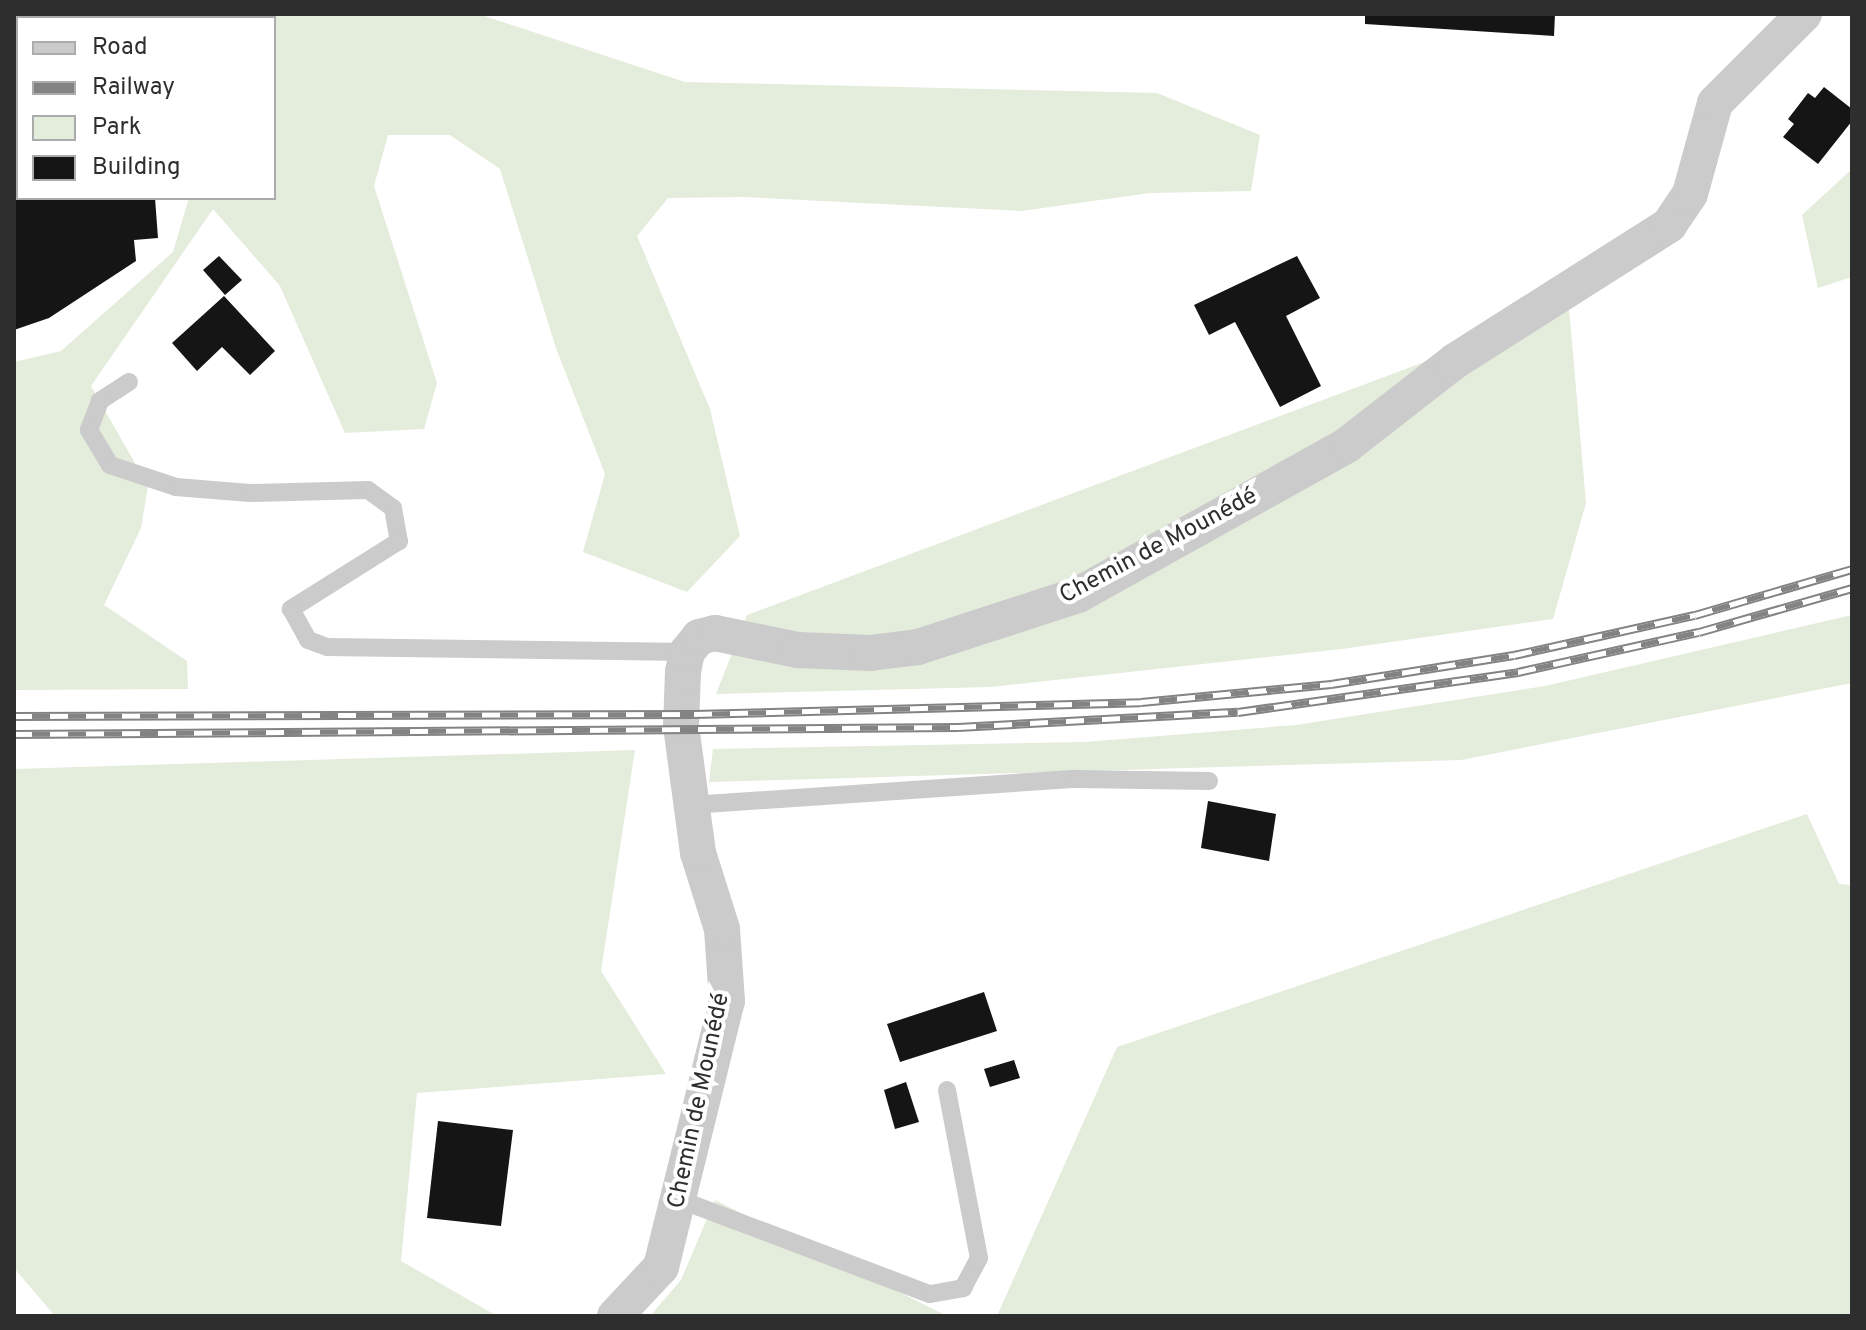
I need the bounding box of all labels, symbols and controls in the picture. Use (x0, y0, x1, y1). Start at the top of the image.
legend (16, 16, 276, 200)
text: Road (92, 33, 148, 63)
text: Railway (92, 73, 175, 103)
text: Park (92, 113, 142, 143)
text: Building (92, 153, 181, 183)
street label: Chemin de Mounédé (1055, 483, 1263, 611)
street label: Chemin de Mounédé (663, 991, 737, 1211)

